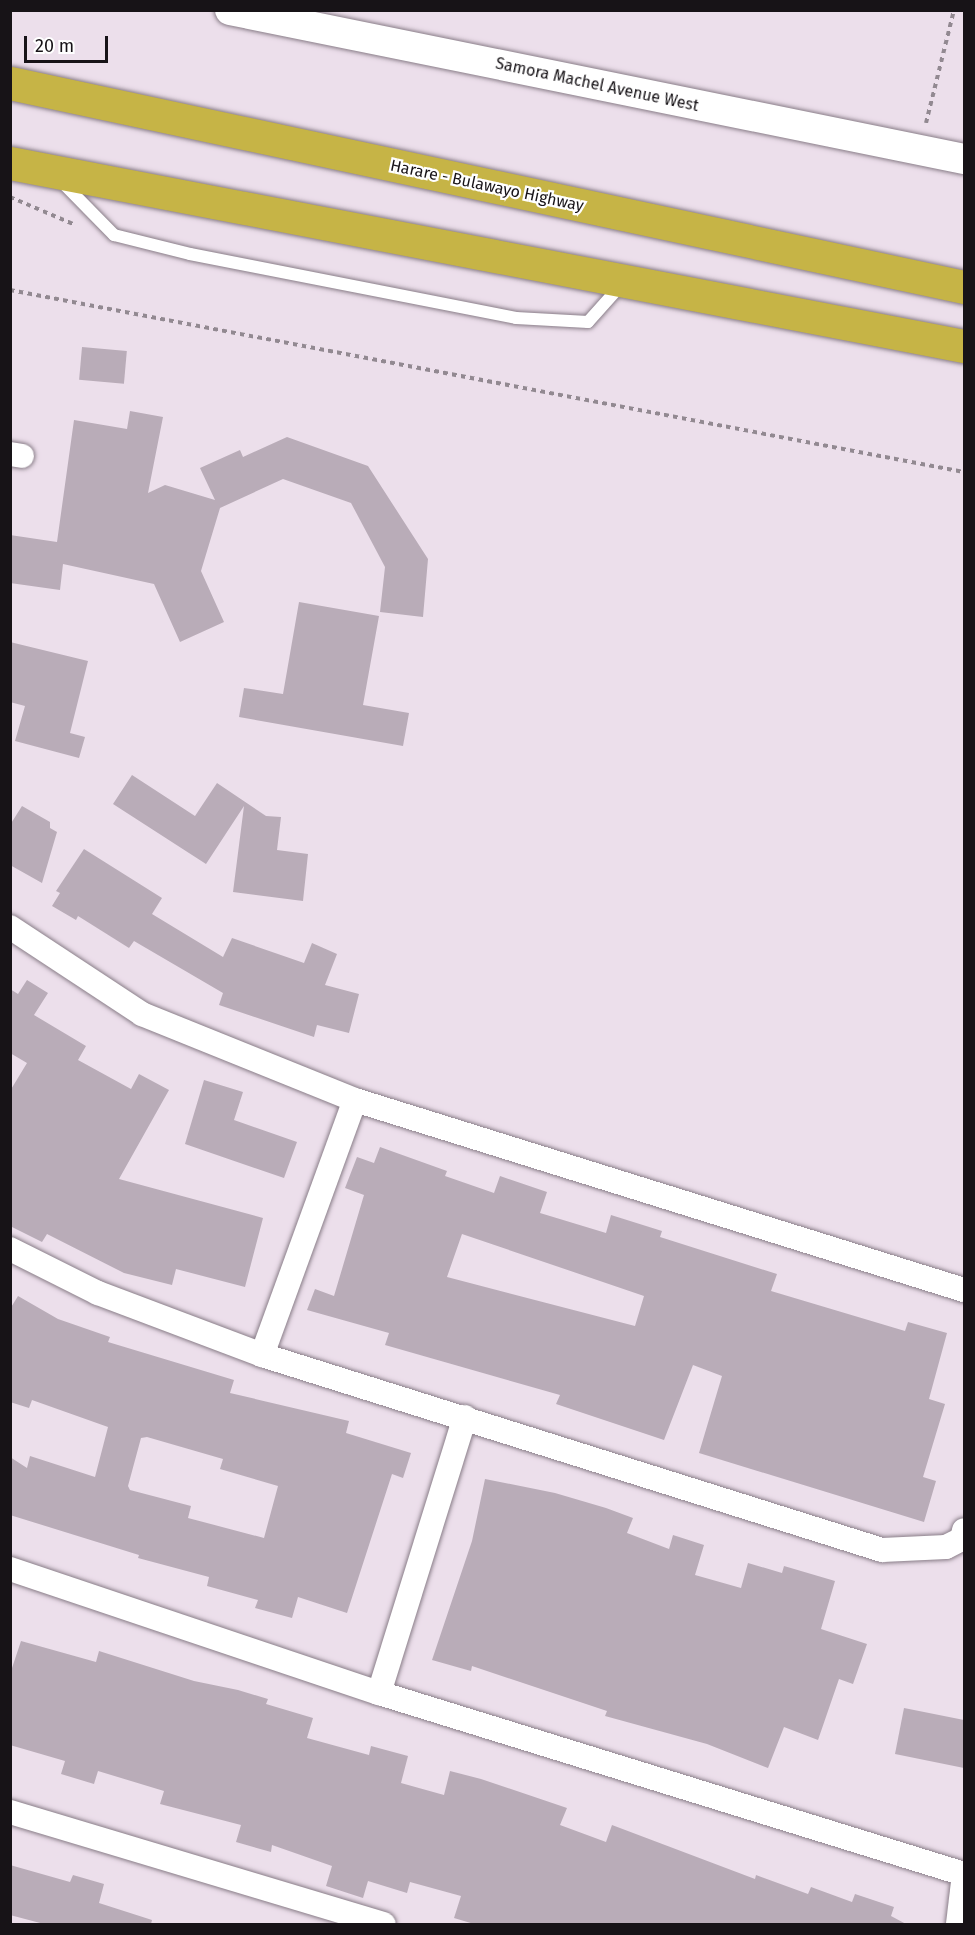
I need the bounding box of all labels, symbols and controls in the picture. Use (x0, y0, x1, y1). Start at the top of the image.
scale bar (27, 24, 111, 62)
text: 20 m (35, 35, 74, 57)
street label: Samora Machel Avenue West (494, 54, 700, 116)
street label: Harare - Bulawayo Highway (388, 156, 586, 216)

